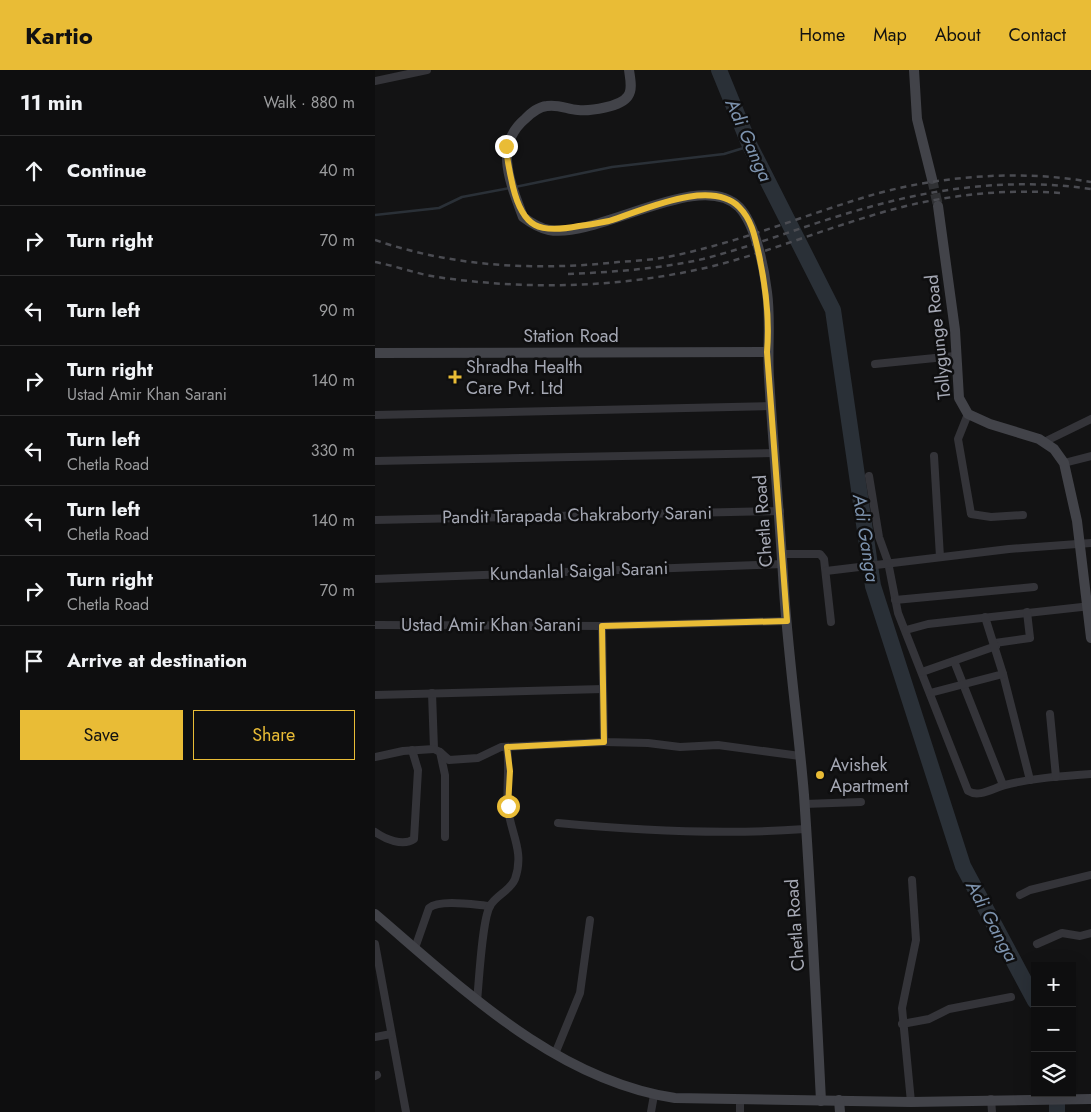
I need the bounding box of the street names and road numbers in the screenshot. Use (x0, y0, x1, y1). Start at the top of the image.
street label: Tollygunge Road (919, 273, 957, 401)
street label: Station Road (523, 323, 619, 349)
street label: Chetla Road (747, 474, 779, 568)
street label: Pandit Tarapada Chakraborty Sarani (442, 500, 712, 530)
street label: Kundanlal Saigal Sarani (489, 555, 669, 587)
street label: Ustad Amir Khan Sarani (401, 612, 581, 638)
street label: Chetla Road (779, 878, 811, 972)

